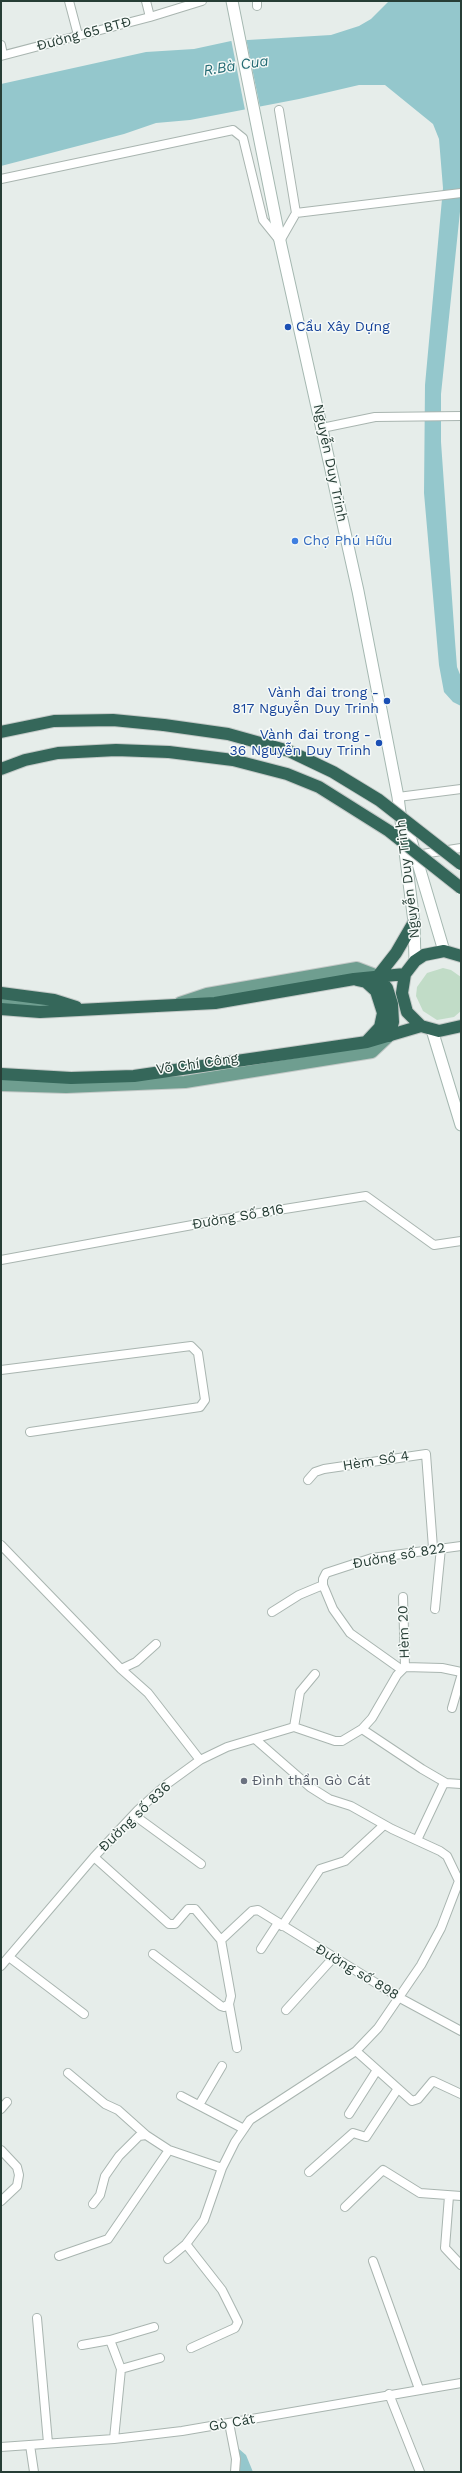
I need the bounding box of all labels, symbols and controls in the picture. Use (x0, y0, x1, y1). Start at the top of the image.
street label: Đường 65 BTĐ (35, 13, 133, 55)
water label: R.Bà Cua (202, 52, 270, 80)
place label: Cầu Xây Dựng (296, 319, 390, 335)
marker: Cầu Xây Dựng (283, 322, 293, 332)
street label: Nguyễn Duy Trinh (309, 403, 351, 523)
place label: Chợ Phú Hữu (303, 533, 393, 549)
marker: Chợ Phú Hữu (290, 536, 300, 546)
place label: Vành đai trong - 817 Nguyễn Duy Trinh (232, 685, 379, 718)
marker: Vành đai trong - 817 Nguyễn Duy Trinh (382, 696, 392, 706)
place label: Vành đai trong - 36 Nguyễn Duy Trinh (230, 727, 371, 760)
marker: Vành đai trong - 36 Nguyễn Duy Trinh (374, 738, 384, 748)
street label: Nguyễn Duy Trinh (392, 818, 424, 940)
street label: Võ Chí Công (155, 1050, 239, 1078)
street label: Đường Số 816 (191, 1201, 285, 1233)
street label: Hèm Số 4 (342, 1447, 410, 1475)
street label: Đường số 822 (351, 1540, 447, 1572)
street label: Hèm 20 (395, 1605, 413, 1659)
place label: Đình thần Gò Cát (252, 1773, 370, 1789)
marker: Đình thần Gò Cát (239, 1776, 249, 1786)
street label: Đường số 836 (95, 1778, 175, 1856)
street label: Đường số 898 (312, 1940, 402, 2004)
street label: Gò Cát (208, 2411, 256, 2435)

